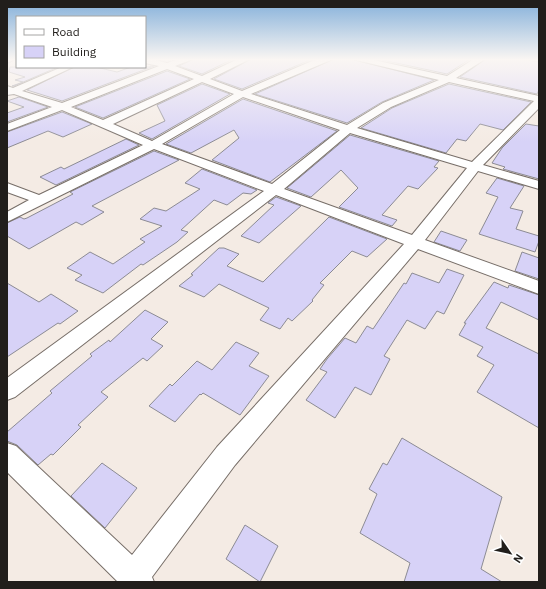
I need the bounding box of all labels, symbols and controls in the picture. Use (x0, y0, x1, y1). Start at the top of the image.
legend (16, 16, 146, 68)
text: Road (52, 24, 80, 39)
text: Building (52, 44, 97, 59)
north arrow (490, 533, 530, 573)
text: N (510, 551, 526, 566)

